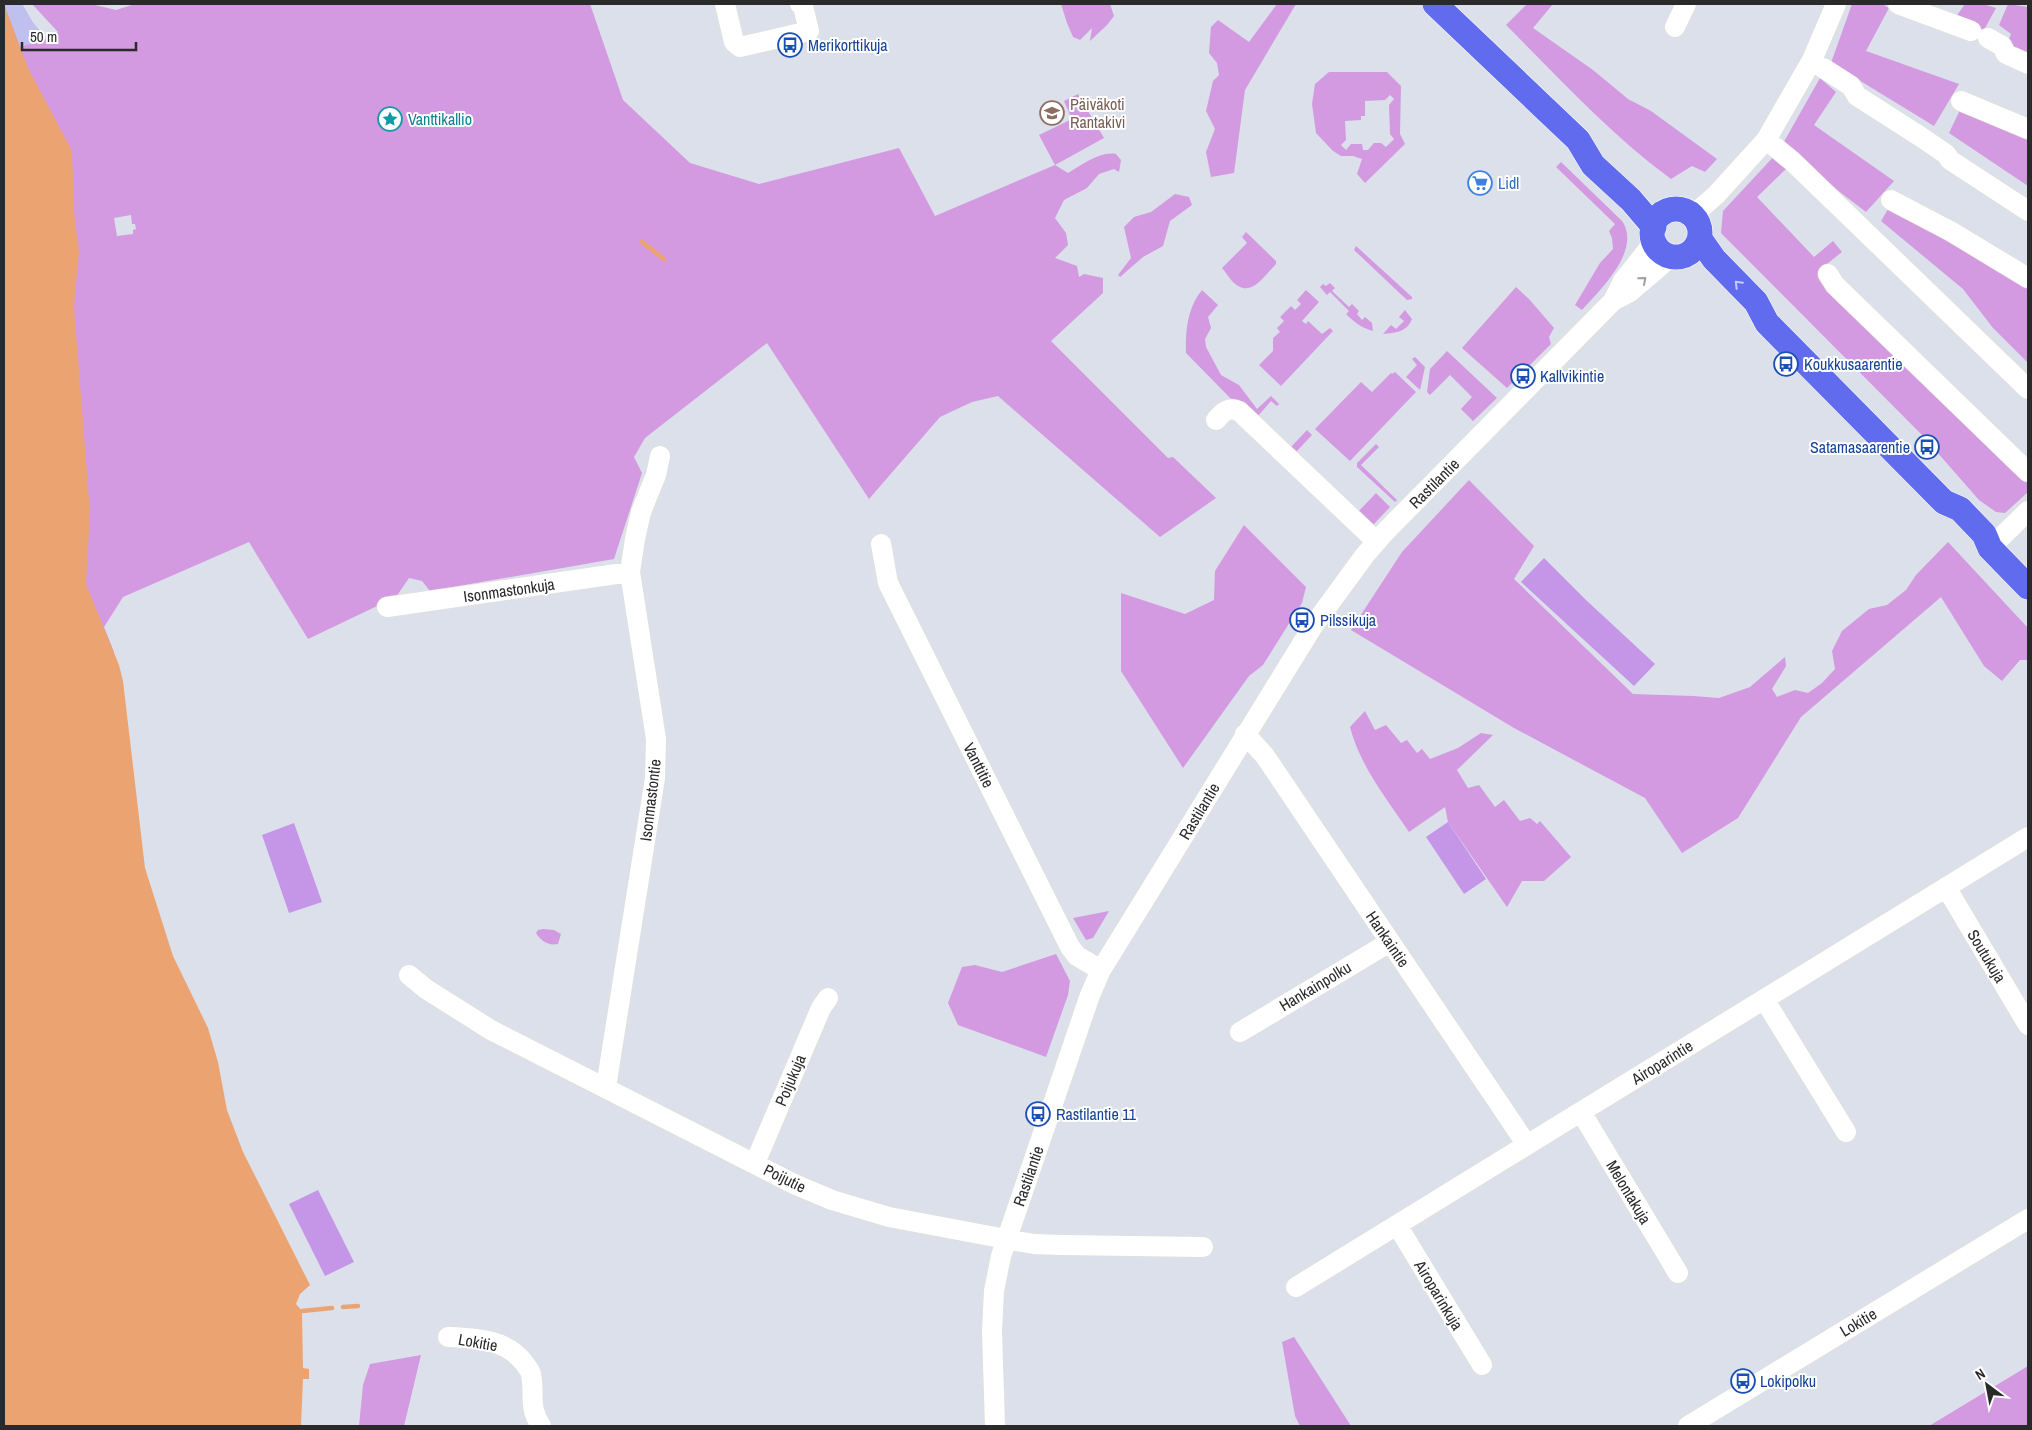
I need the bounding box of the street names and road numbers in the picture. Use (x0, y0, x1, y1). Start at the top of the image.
street label: Rastilantie (1404, 453, 1464, 513)
street label: Isonmastonkuja (462, 573, 557, 607)
street label: Vanttitie (958, 739, 1000, 791)
street label: Isonmastontie (634, 758, 666, 842)
street label: Rastilantie (1173, 778, 1225, 844)
street label: Hankaintie (1361, 907, 1415, 971)
street label: Soutukuja (1963, 925, 2012, 987)
street label: Hankainpolku (1275, 956, 1355, 1016)
street label: Airoparintie (1626, 1035, 1697, 1090)
street label: Poijukuja (769, 1050, 811, 1109)
street label: Rastilantie (1007, 1143, 1049, 1209)
street label: Melontakuja (1601, 1156, 1657, 1229)
street label: Poijutie (760, 1158, 810, 1198)
street label: Airoparinkuja (1409, 1255, 1469, 1335)
street label: Lokitie (1835, 1302, 1881, 1342)
street label: Lokitie (457, 1328, 499, 1356)

